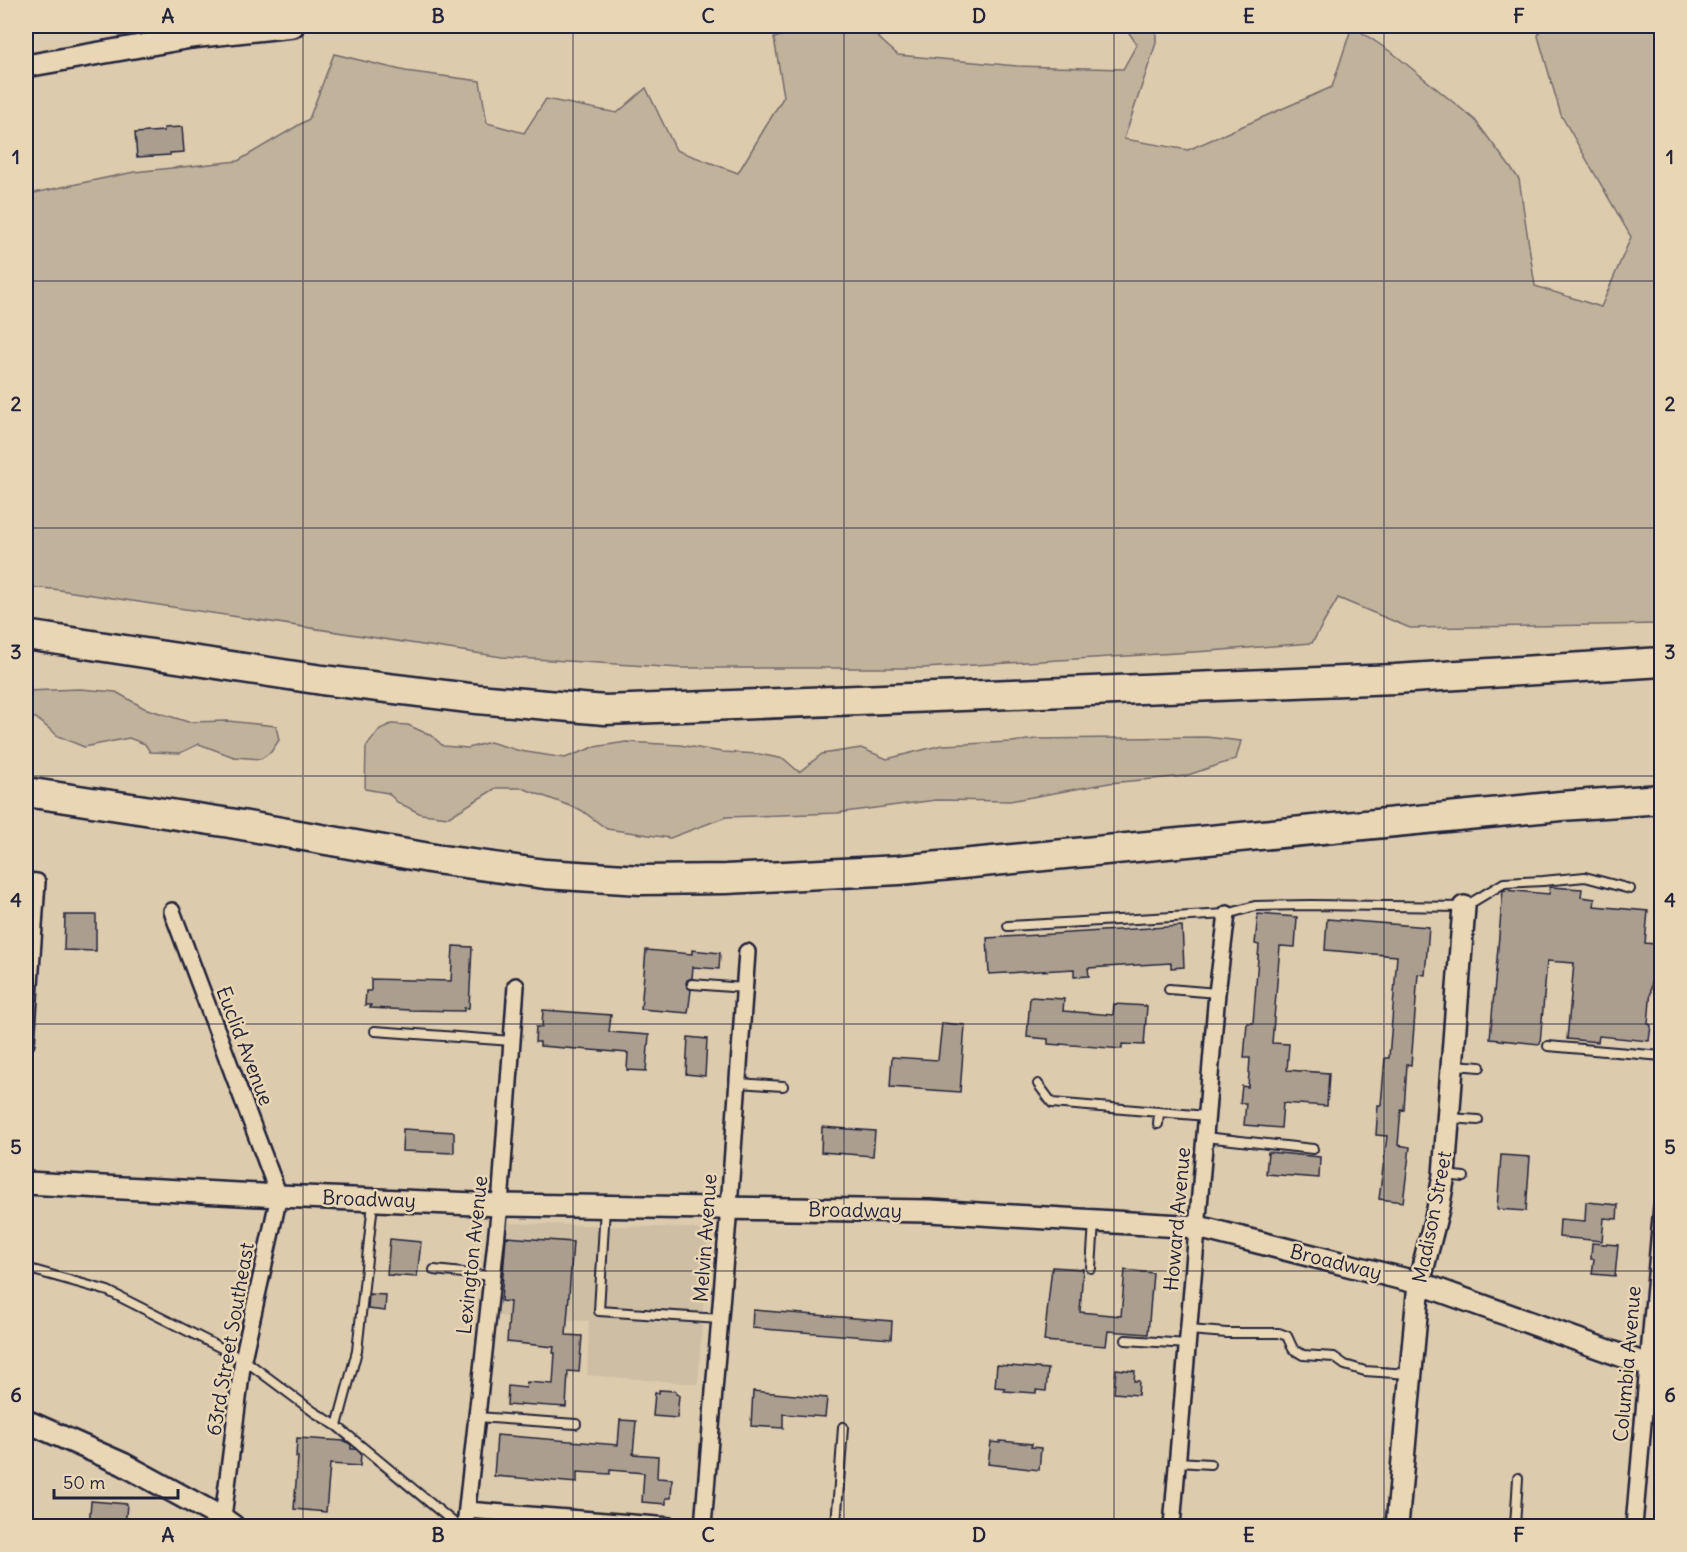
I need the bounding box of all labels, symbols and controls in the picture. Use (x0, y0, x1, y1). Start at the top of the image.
text: A (162, 3, 175, 28)
text: B (431, 3, 445, 28)
text: C (701, 3, 715, 28)
text: D (972, 3, 986, 28)
text: E (1243, 3, 1255, 28)
text: F (1513, 3, 1525, 28)
text: 1 (12, 144, 20, 169)
text: 1 (1666, 144, 1674, 169)
text: 2 (11, 391, 22, 416)
text: 2 (1665, 391, 1676, 416)
text: 3 (10, 639, 22, 664)
text: 3 (1664, 639, 1676, 664)
text: 4 (10, 887, 22, 912)
text: 4 (1664, 887, 1676, 912)
street label: Euclid Avenue (211, 983, 280, 1109)
text: 5 (10, 1134, 22, 1159)
text: 5 (1664, 1134, 1676, 1159)
street label: Howard Avenue (1158, 1146, 1195, 1292)
street label: Madison Street (1406, 1149, 1457, 1285)
street label: Melvin Avenue (688, 1173, 721, 1303)
street label: Lexington Avenue (451, 1174, 492, 1336)
street label: Broadway (322, 1184, 416, 1213)
street label: Broadway (808, 1196, 902, 1223)
street label: Broadway (1288, 1238, 1385, 1285)
street label: 63rd Street Southeast (200, 1240, 259, 1438)
street label: Columbia Avenue (1607, 1285, 1646, 1443)
text: 6 (10, 1382, 22, 1407)
text: 6 (1664, 1382, 1676, 1407)
scale bar (54, 1462, 178, 1500)
text: 50 m (63, 1471, 105, 1494)
text: A (162, 1522, 175, 1547)
text: B (431, 1522, 445, 1547)
text: C (701, 1522, 715, 1547)
text: D (972, 1522, 986, 1547)
text: E (1243, 1522, 1255, 1547)
text: F (1513, 1522, 1525, 1547)

